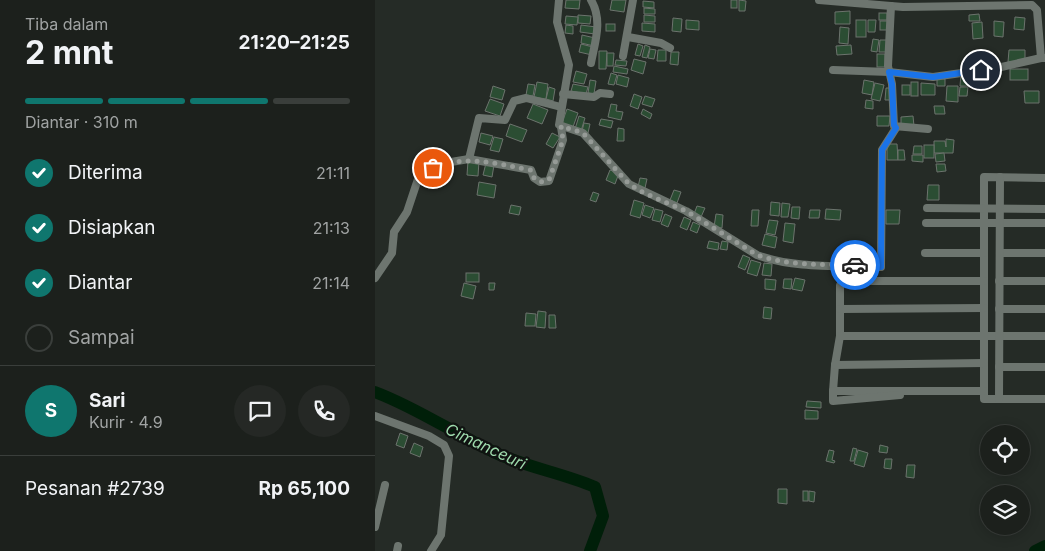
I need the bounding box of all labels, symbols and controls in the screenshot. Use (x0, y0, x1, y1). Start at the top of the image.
text: Tiba dalam (25, 14, 108, 34)
text: 21:20–21:25 (239, 31, 350, 54)
text: 2 mnt (25, 33, 114, 72)
pin (960, 49, 1002, 91)
icon: home (967, 56, 995, 84)
text: Diantar · 310 m (25, 112, 138, 132)
pin (412, 147, 454, 189)
icon: bag (419, 154, 447, 182)
icon: check (25, 159, 53, 187)
text: Diterima (68, 161, 143, 184)
text: 21:11 (316, 163, 350, 183)
icon: check (25, 214, 53, 242)
text: Disiapkan (68, 216, 156, 239)
text: 21:13 (313, 218, 350, 238)
courier (830, 240, 880, 290)
icon: car (841, 251, 869, 279)
icon: check (25, 269, 53, 297)
text: Diantar (68, 271, 132, 294)
text: 21:14 (312, 273, 350, 293)
text: Sampai (68, 326, 135, 349)
button: chat (234, 385, 286, 437)
button: phone (298, 385, 350, 437)
text: Sari (89, 389, 126, 412)
text: S (45, 399, 57, 422)
text: Kurir · 4.9 (89, 412, 163, 432)
water label: Cimanceuri (442, 419, 531, 474)
map controls (980, 425, 1030, 535)
button: locate (980, 425, 1030, 475)
text: Pesanan #2739 (25, 477, 165, 500)
text: Rp 65,100 (259, 477, 350, 500)
button: layers (980, 485, 1030, 535)

